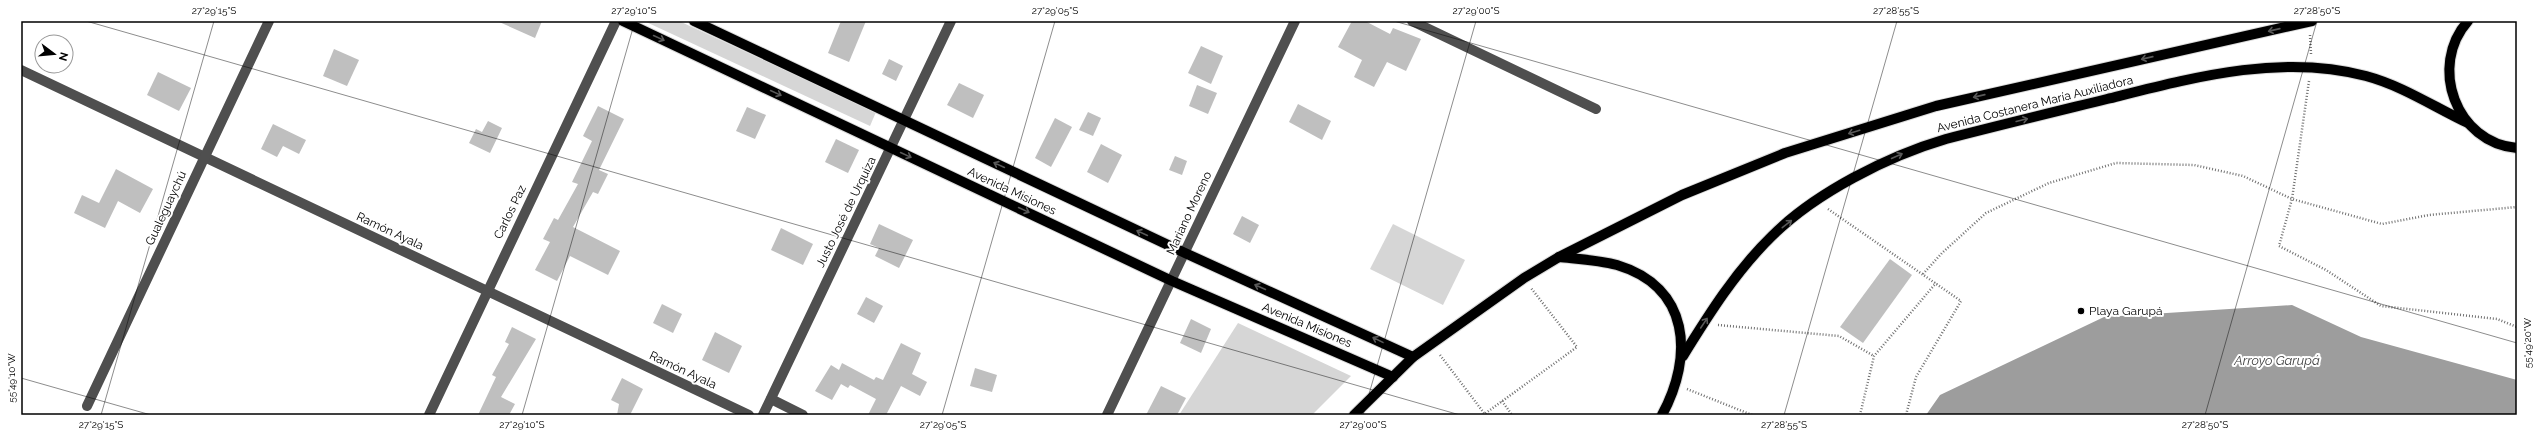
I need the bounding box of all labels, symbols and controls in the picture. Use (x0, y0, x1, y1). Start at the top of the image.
text: 27°29'15"S (192, 5, 236, 16)
text: 27°29'10"S (611, 5, 657, 16)
text: 27°29'05"S (1032, 5, 1078, 16)
text: 27°29'00"S (1452, 5, 1500, 16)
text: 27°28'55"S (1873, 5, 1919, 16)
text: 27°28'50"S (2294, 5, 2340, 16)
one-way arrow (2267, 26, 2280, 34)
north arrow (34, 34, 74, 74)
one-way arrow (652, 35, 664, 42)
text: N (56, 51, 71, 62)
one-way arrow (2141, 55, 2154, 63)
street label: Avenida Costanera María Auxiliadora (1935, 73, 2135, 135)
one-way arrow (770, 90, 782, 97)
one-way arrow (1973, 93, 1986, 101)
one-way arrow (2015, 116, 2028, 123)
one-way arrow (1848, 129, 1861, 136)
one-way arrow (900, 152, 912, 159)
one-way arrow (1891, 152, 1903, 159)
street label: Justo José de Urquiza (813, 154, 879, 270)
one-way arrow (993, 161, 1005, 168)
street label: Avenida Misiones (965, 164, 1059, 218)
street label: Gualeguaychú (143, 169, 189, 247)
street label: Mariano Moreno (1164, 169, 1214, 257)
street label: Carlos Paz (491, 183, 529, 241)
one-way arrow (1018, 207, 1030, 214)
street label: Ramón Ayala (354, 209, 426, 253)
one-way arrow (1781, 219, 1792, 228)
one-way arrow (1136, 229, 1148, 236)
one-way arrow (1254, 283, 1266, 290)
street label: Avenida Misiones (1260, 300, 1354, 350)
place label: Playa Garupá (2089, 304, 2162, 318)
marker: Playa Garupá (2076, 306, 2086, 316)
one-way arrow (1700, 317, 1708, 328)
text: 55°49'20"W (2522, 317, 2533, 368)
one-way arrow (1373, 336, 1385, 343)
street label: Ramón Ayala (647, 348, 719, 392)
text: 55°49'10"W (6, 353, 17, 403)
water label: Arroyo Garupá (2233, 353, 2320, 368)
text: 27°29'15"S (79, 419, 123, 430)
text: 27°29'10"S (499, 419, 545, 430)
text: 27°29'05"S (920, 419, 966, 430)
text: 27°29'00"S (1339, 419, 1387, 430)
text: 27°28'55"S (1761, 419, 1807, 430)
text: 27°28'50"S (2182, 419, 2228, 430)

